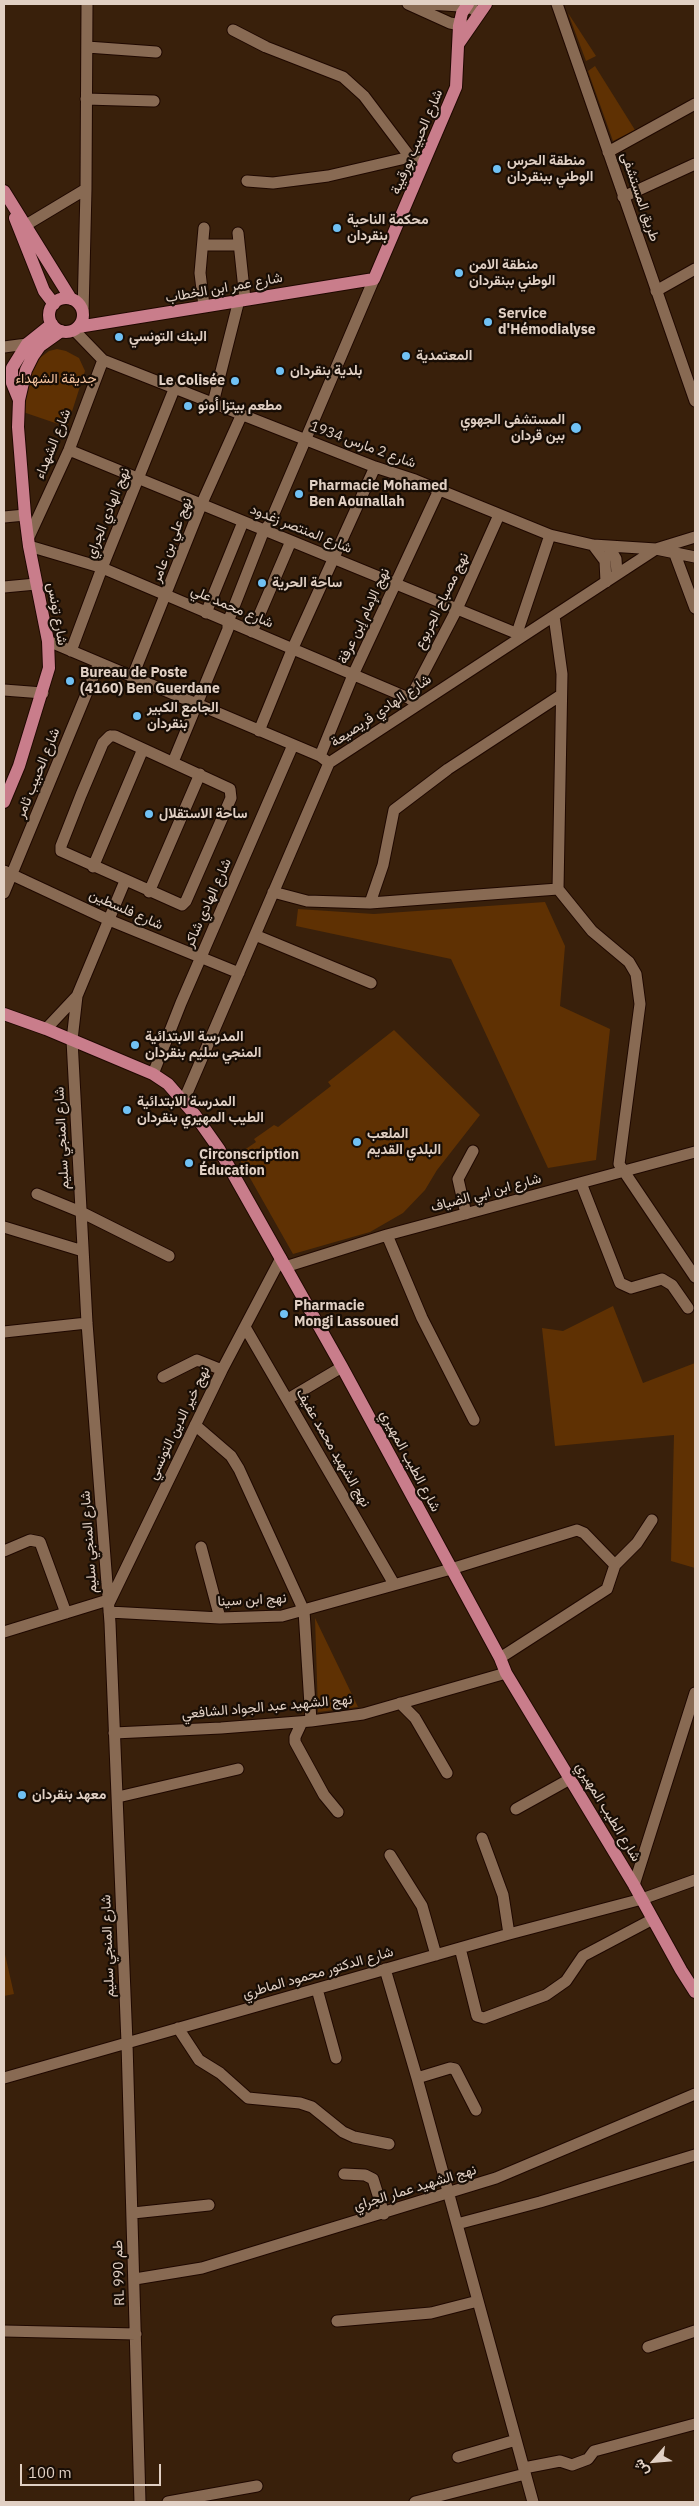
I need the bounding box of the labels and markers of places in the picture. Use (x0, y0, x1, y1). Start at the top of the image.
place label: منطقة الحرس الوطني ببنقردان (507, 153, 593, 186)
marker: منطقة الحرس الوطني ببنقردان (491, 163, 503, 175)
place label: محكمة الناحية بنقردان (347, 212, 429, 244)
marker: محكمة الناحية بنقردان (331, 222, 343, 234)
place label: منطقة الامن الوطني ببنقردان (469, 257, 555, 290)
marker: منطقة الامن الوطني ببنقردان (453, 267, 465, 279)
place label: Service d'Hémodialyse (498, 306, 596, 338)
marker: Service d'Hémodialyse (482, 316, 494, 328)
place label: البنك التونسي (129, 329, 207, 345)
marker: البنك التونسي (113, 331, 125, 343)
place label: المعتمدية (416, 348, 472, 364)
marker: المعتمدية (400, 350, 412, 362)
place label: بلدية بنقردان (290, 363, 362, 379)
marker: بلدية بنقردان (274, 365, 286, 377)
place label: Le Colisée (159, 373, 225, 389)
marker: Le Colisée (229, 375, 241, 387)
place label: مطعم بيتزا أونو (198, 398, 282, 414)
marker: مطعم بيتزا أونو (182, 400, 194, 412)
place label: المستشفى الجهوي ببن قردان (460, 412, 565, 444)
marker: المستشفى الجهوي ببن قردان (569, 421, 583, 435)
place label: Pharmacie Mohamed Ben Aounallah (309, 478, 448, 511)
marker: Pharmacie Mohamed Ben Aounallah (293, 488, 305, 500)
place label: ساحة الحرية (272, 575, 342, 591)
marker: ساحة الحرية (256, 577, 268, 589)
place label: Bureau de Poste (4160) Ben Guerdane (80, 665, 220, 698)
marker: Bureau de Poste (4160) Ben Guerdane (64, 675, 76, 687)
place label: الجامع الكبير بنقردان (147, 700, 219, 732)
marker: الجامع الكبير بنقردان (131, 710, 143, 722)
place label: ساحة الاستقلال (159, 806, 248, 822)
marker: ساحة الاستقلال (143, 808, 155, 820)
place label: المدرسة الابتدائية المنجي سليم بنقردان (145, 1029, 261, 1062)
marker: المدرسة الابتدائية المنجي سليم بنقردان (129, 1039, 141, 1051)
place label: المدرسة الابتدائية الطيب المهيري بنقردان (137, 1094, 264, 1126)
marker: المدرسة الابتدائية الطيب المهيري بنقردان (121, 1104, 133, 1116)
place label: الملعب البلدي القديم (367, 1126, 441, 1158)
marker: الملعب البلدي القديم (351, 1136, 363, 1148)
place label: Circonscription Éducation (199, 1147, 299, 1180)
marker: Circonscription Éducation (183, 1157, 195, 1169)
place label: Pharmacie Mongi Lassoued (294, 1298, 399, 1330)
marker: Pharmacie Mongi Lassoued (278, 1308, 290, 1320)
place label: معهد بنقردان (32, 1787, 106, 1803)
marker: معهد بنقردان (16, 1789, 28, 1801)

